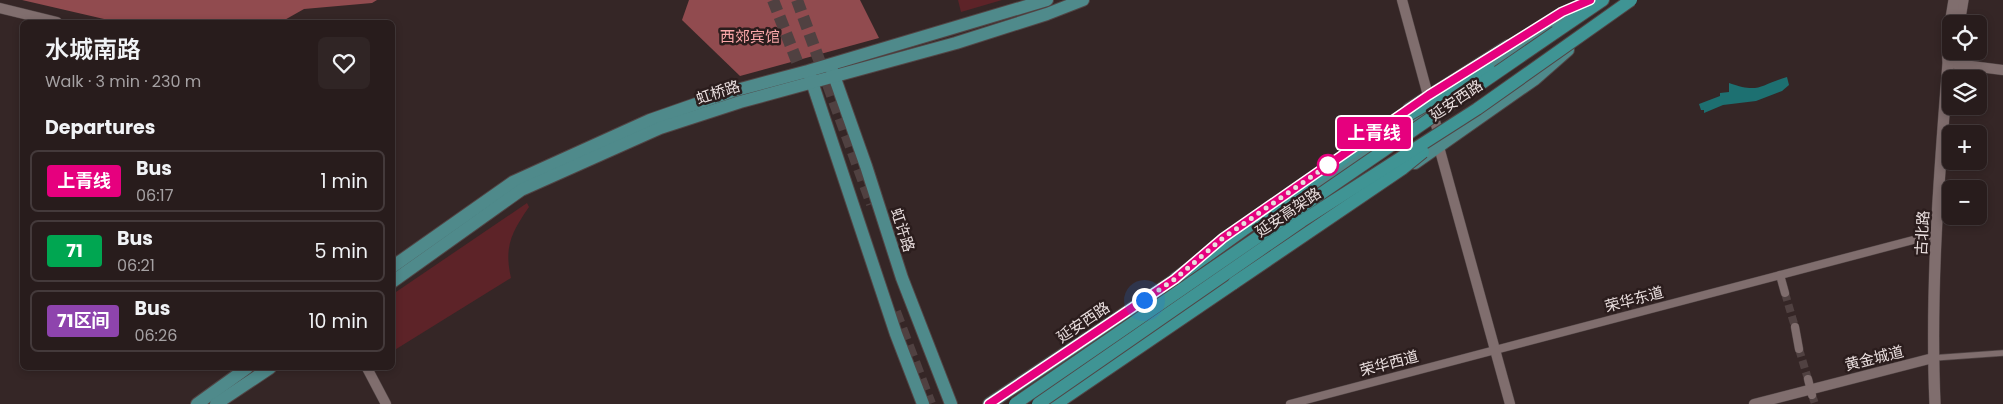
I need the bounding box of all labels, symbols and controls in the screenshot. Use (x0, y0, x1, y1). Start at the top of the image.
map controls (1942, 15, 1987, 225)
button: locate (1942, 15, 1987, 60)
park label: 西郊宾馆 (720, 26, 780, 47)
text: 水城南路 (45, 33, 141, 66)
button: heart (318, 37, 370, 89)
text: Walk · 3 min · 230 m (45, 70, 201, 93)
button: layers (1942, 70, 1987, 115)
street label: 虹桥路 (693, 75, 743, 109)
street label: 延安西路 (1425, 75, 1487, 125)
text: Departures (45, 114, 155, 141)
line badge: 上青线 (1345, 117, 1403, 149)
text: 上青线 (1347, 120, 1401, 145)
button: + (1942, 125, 1987, 170)
unlabelled marker (1317, 154, 1339, 176)
text: Bus (136, 155, 172, 182)
text: 上青线 (57, 168, 111, 193)
text: 1 min (320, 168, 368, 195)
button: − (1942, 180, 1987, 225)
street label: 延安高架路 (1251, 182, 1325, 242)
text: 06:17 (136, 184, 173, 207)
street label: 虹许路 (886, 205, 920, 255)
street label: 古北路 (1910, 210, 1934, 256)
text: Bus (117, 225, 153, 252)
text: 71 (66, 238, 83, 263)
text: 5 min (315, 238, 368, 265)
text: 06:21 (117, 254, 155, 277)
street label: 荣华东道 (1602, 281, 1666, 317)
your location (1132, 288, 1157, 313)
text: Bus (134, 295, 170, 322)
street label: 延安西路 (1052, 297, 1114, 347)
text: 71区间 (57, 308, 109, 333)
text: 10 min (309, 308, 368, 335)
text: 06:26 (134, 324, 177, 347)
street label: 黄金城道 (1842, 341, 1906, 375)
street label: 荣华西道 (1357, 345, 1421, 381)

